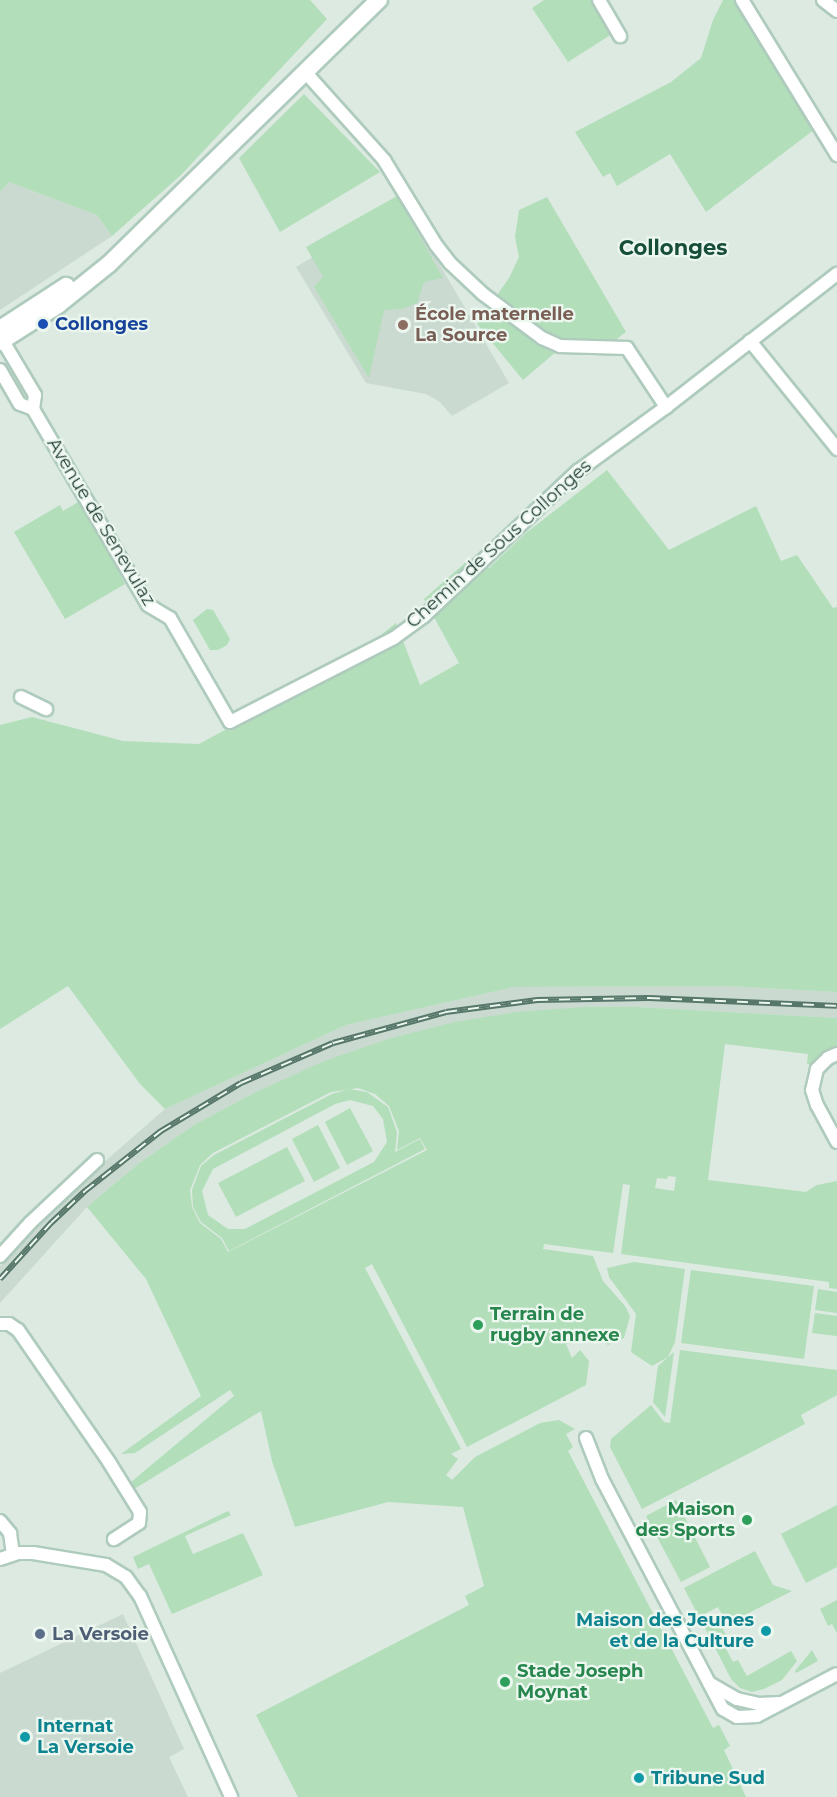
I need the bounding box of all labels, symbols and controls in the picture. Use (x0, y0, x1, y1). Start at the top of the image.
district label: Collonges (619, 235, 727, 261)
place label: École maternelle La Source (415, 304, 574, 346)
place label: Collonges (55, 313, 148, 335)
marker: Collonges (36, 317, 50, 331)
marker: École maternelle La Source (396, 318, 410, 332)
street label: Avenue de Senevulaz (42, 434, 160, 610)
street label: Chemin de Sous Collonges (402, 455, 596, 633)
place label: Terrain de rugby annexe (490, 1304, 620, 1346)
marker: Terrain de rugby annexe (471, 1318, 485, 1332)
place label: Maison des Sports (635, 1499, 735, 1541)
marker: Maison des Sports (740, 1513, 754, 1527)
place label: Maison des Jeunes et de la Culture (576, 1610, 754, 1652)
place label: La Versoie (52, 1623, 149, 1645)
marker: Maison des Jeunes et de la Culture (759, 1624, 773, 1638)
marker: La Versoie (33, 1627, 47, 1641)
place label: Stade Joseph Moynat (517, 1661, 643, 1704)
marker: Stade Joseph Moynat (498, 1675, 512, 1689)
place label: Internat La Versoie (37, 1716, 134, 1758)
marker: Internat La Versoie (18, 1730, 32, 1744)
place label: Tribune Sud (651, 1767, 765, 1789)
marker: Tribune Sud (632, 1771, 646, 1785)

